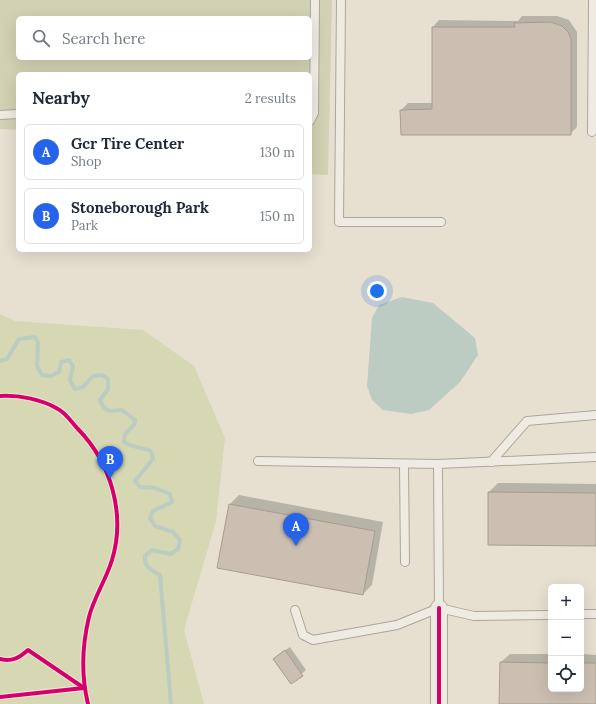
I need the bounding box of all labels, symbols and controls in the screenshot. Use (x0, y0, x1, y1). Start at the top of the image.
search box (16, 16, 312, 60)
icon: search (30, 27, 52, 49)
text: Search here (62, 29, 145, 48)
text: Nearby (32, 87, 90, 109)
text: 2 results (245, 90, 296, 107)
text: Gcr Tire Center (71, 134, 184, 153)
text: A (42, 144, 50, 161)
text: 130 m (260, 144, 295, 161)
text: Shop (71, 153, 102, 170)
text: Stoneborough Park (71, 198, 209, 217)
text: B (42, 208, 50, 225)
text: 150 m (260, 208, 295, 225)
text: Park (71, 217, 98, 234)
your location (367, 281, 387, 301)
pin: B (97, 446, 123, 479)
pin: A (283, 513, 309, 546)
map controls (548, 584, 584, 692)
button: + (548, 584, 584, 620)
button: − (548, 620, 584, 656)
button: locate (548, 656, 584, 692)

